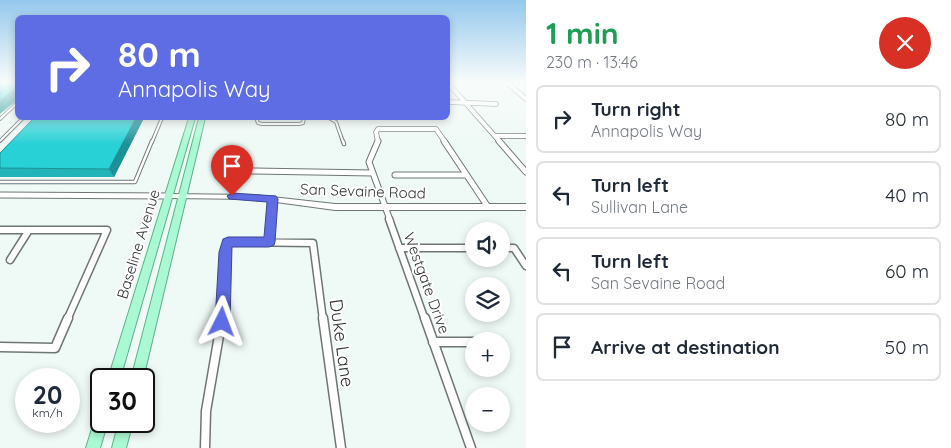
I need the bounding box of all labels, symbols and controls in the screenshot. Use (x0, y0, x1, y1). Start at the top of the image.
text: 1 min (546, 14, 619, 52)
button: close (879, 17, 931, 69)
text: 80 m (118, 32, 201, 76)
icon: right (35, 35, 100, 100)
text: 230 m · 13:46 (546, 52, 638, 72)
text: Annapolis Way (118, 75, 271, 103)
text: Turn right (591, 97, 680, 121)
icon: right (548, 105, 576, 133)
text: 80 m (885, 107, 929, 131)
text: Annapolis Way (591, 121, 702, 141)
pin (211, 145, 253, 196)
icon: arrive (218, 152, 246, 180)
text: Turn left (591, 173, 669, 197)
street label: San Sevaine Road (300, 179, 426, 203)
icon: left (548, 181, 576, 209)
text: 40 m (885, 183, 929, 207)
street label: Baseline Avenue (112, 187, 164, 301)
text: Sullivan Lane (591, 197, 688, 217)
map controls (465, 222, 510, 432)
button: sound (465, 222, 510, 267)
street label: Westgate Drive (400, 230, 454, 336)
text: Turn left (591, 249, 669, 273)
icon: left (548, 257, 576, 285)
text: 60 m (885, 259, 929, 283)
text: San Sevaine Road (591, 273, 725, 293)
button: layers (465, 277, 510, 322)
position arrow (195, 295, 247, 347)
street label: Duke Lane (324, 298, 360, 388)
button: + (465, 332, 510, 377)
icon: arrive (548, 333, 576, 361)
text: Arrive at destination (591, 335, 780, 359)
text: 50 m (885, 335, 929, 359)
speed limit sign: 30 (90, 368, 155, 433)
text: 20 (33, 379, 62, 410)
button: − (465, 387, 510, 432)
text: km/h (32, 405, 63, 420)

